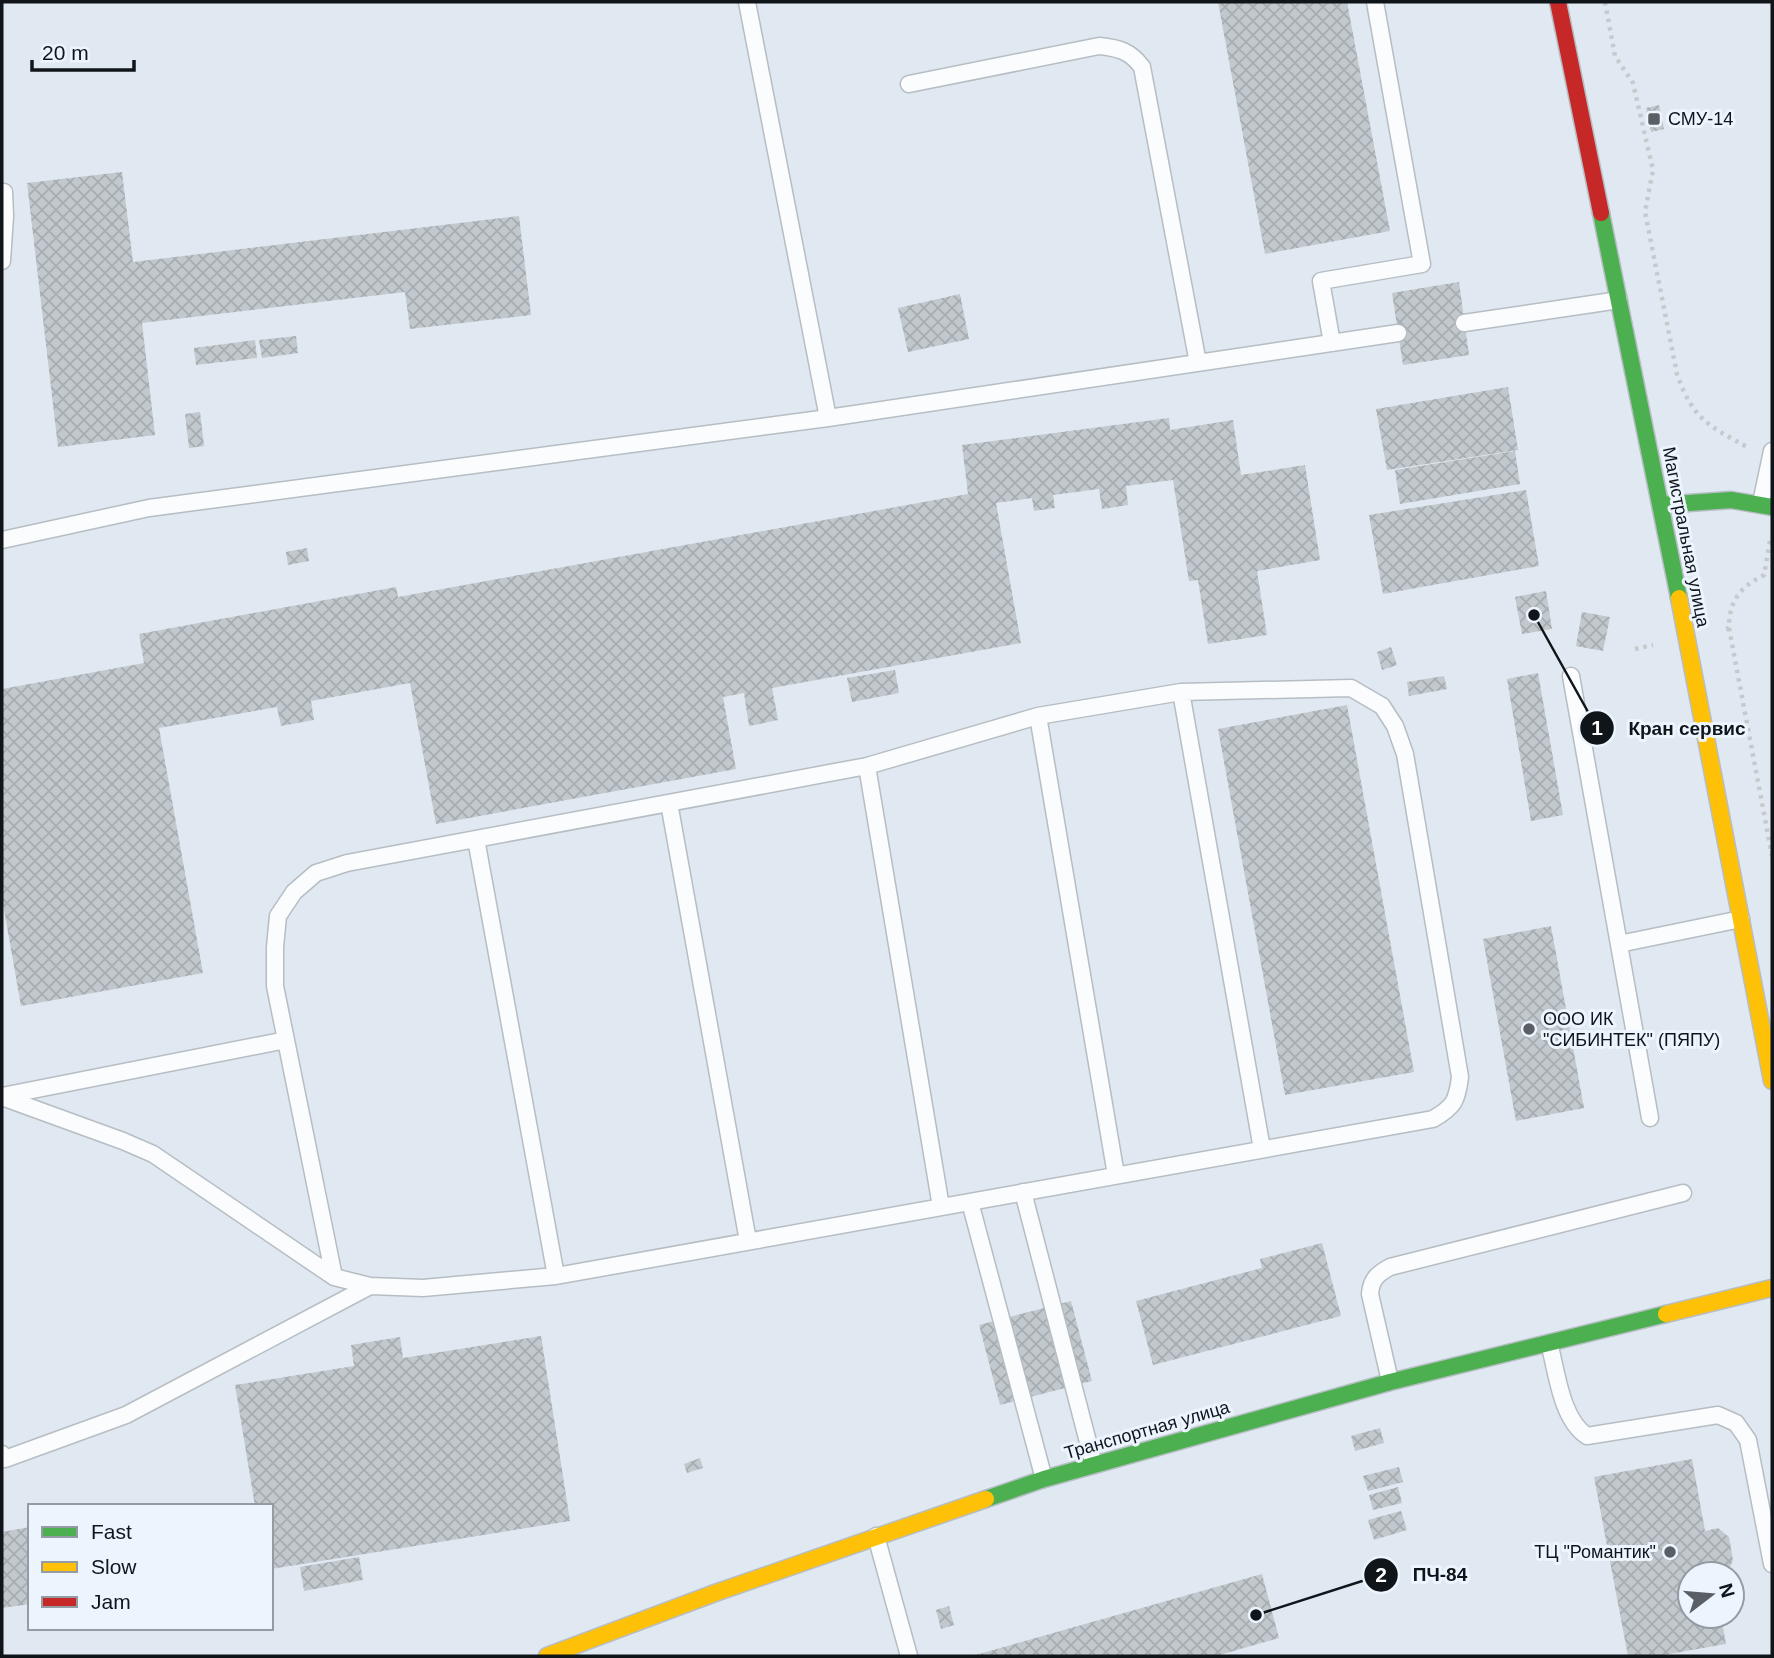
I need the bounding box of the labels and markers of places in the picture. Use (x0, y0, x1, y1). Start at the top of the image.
place label: СМУ-14 (1668, 109, 1733, 129)
marker: СМУ-14 (1646, 111, 1662, 127)
callout: Кран сервис (1579, 708, 1760, 748)
place label: ООО ИК "СИБИНТЕК" (ПЯПУ) (1543, 1009, 1720, 1050)
marker: ООО ИК "СИБИНТЕК" (ПЯПУ) (1521, 1021, 1537, 1037)
place label: ТЦ "Романтик" (1534, 1542, 1656, 1562)
marker: ТЦ "Романтик" (1662, 1544, 1678, 1560)
callout: ПЧ-84 (1364, 1555, 1481, 1595)

